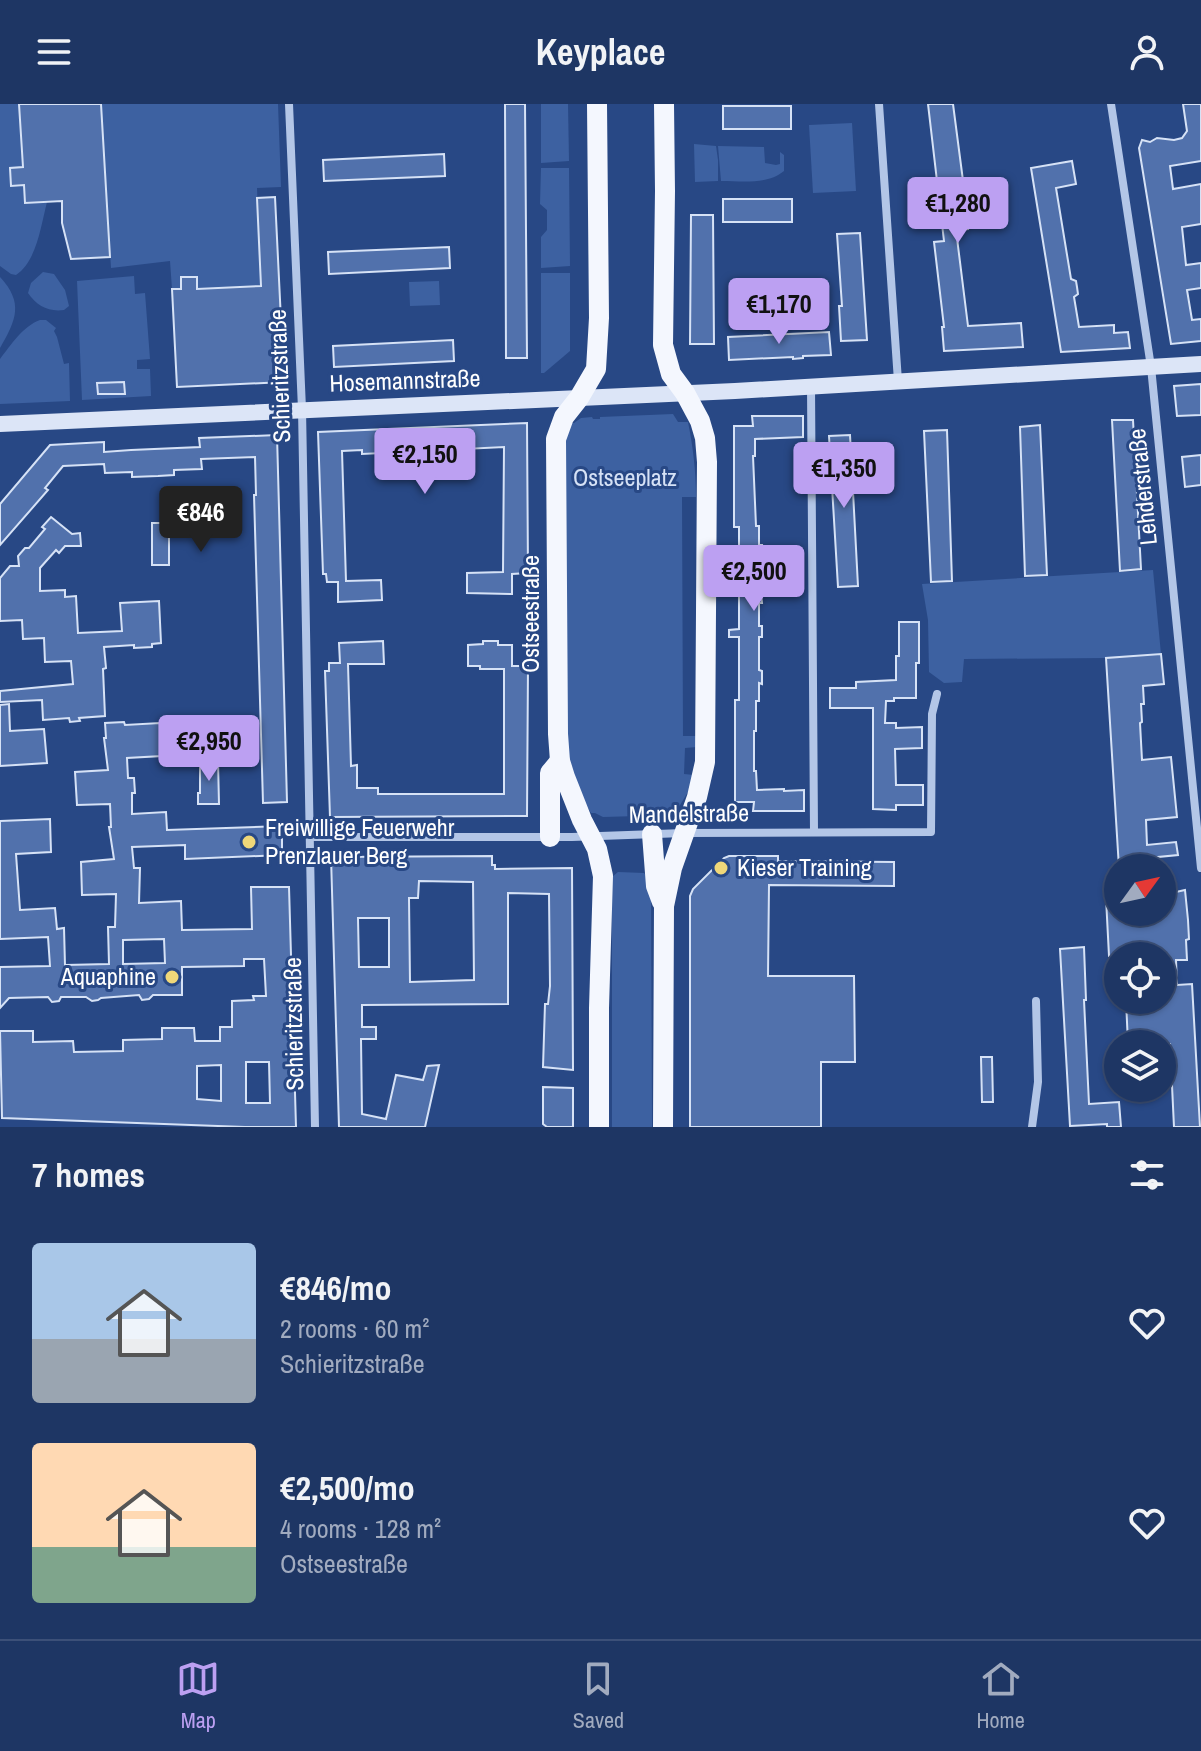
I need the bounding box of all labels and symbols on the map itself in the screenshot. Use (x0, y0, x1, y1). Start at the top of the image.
pin: €1,280 (893, 177, 1023, 245)
pin: €1,170 (714, 278, 844, 346)
street label: Schieritzstraße (261, 309, 297, 443)
street label: Hosemannstraße (329, 361, 481, 399)
street label: Lehderstraße (1120, 427, 1164, 547)
pin: €2,150 (360, 428, 490, 496)
pin: €1,350 (779, 442, 909, 510)
park label: Ostseeplatz (573, 461, 677, 493)
pin: €846 (154, 486, 248, 554)
pin: €2,500 (689, 545, 819, 613)
street label: Ostseestraße (514, 555, 546, 673)
pin: €2,950 (144, 715, 274, 783)
street label: Mandelstraße (629, 796, 749, 830)
place label: Freiwillige Feuerwehr Prenzlauer Berg (265, 811, 455, 871)
marker: Freiwillige Feuerwehr Prenzlauer Berg (240, 833, 258, 851)
place label: Kieser Training (737, 851, 872, 883)
north arrow (1104, 854, 1176, 926)
marker: Kieser Training (712, 859, 730, 877)
street label: Schieritzstraße (276, 957, 310, 1091)
place label: Aquaphine (60, 960, 156, 992)
marker: Aquaphine (163, 968, 181, 986)

